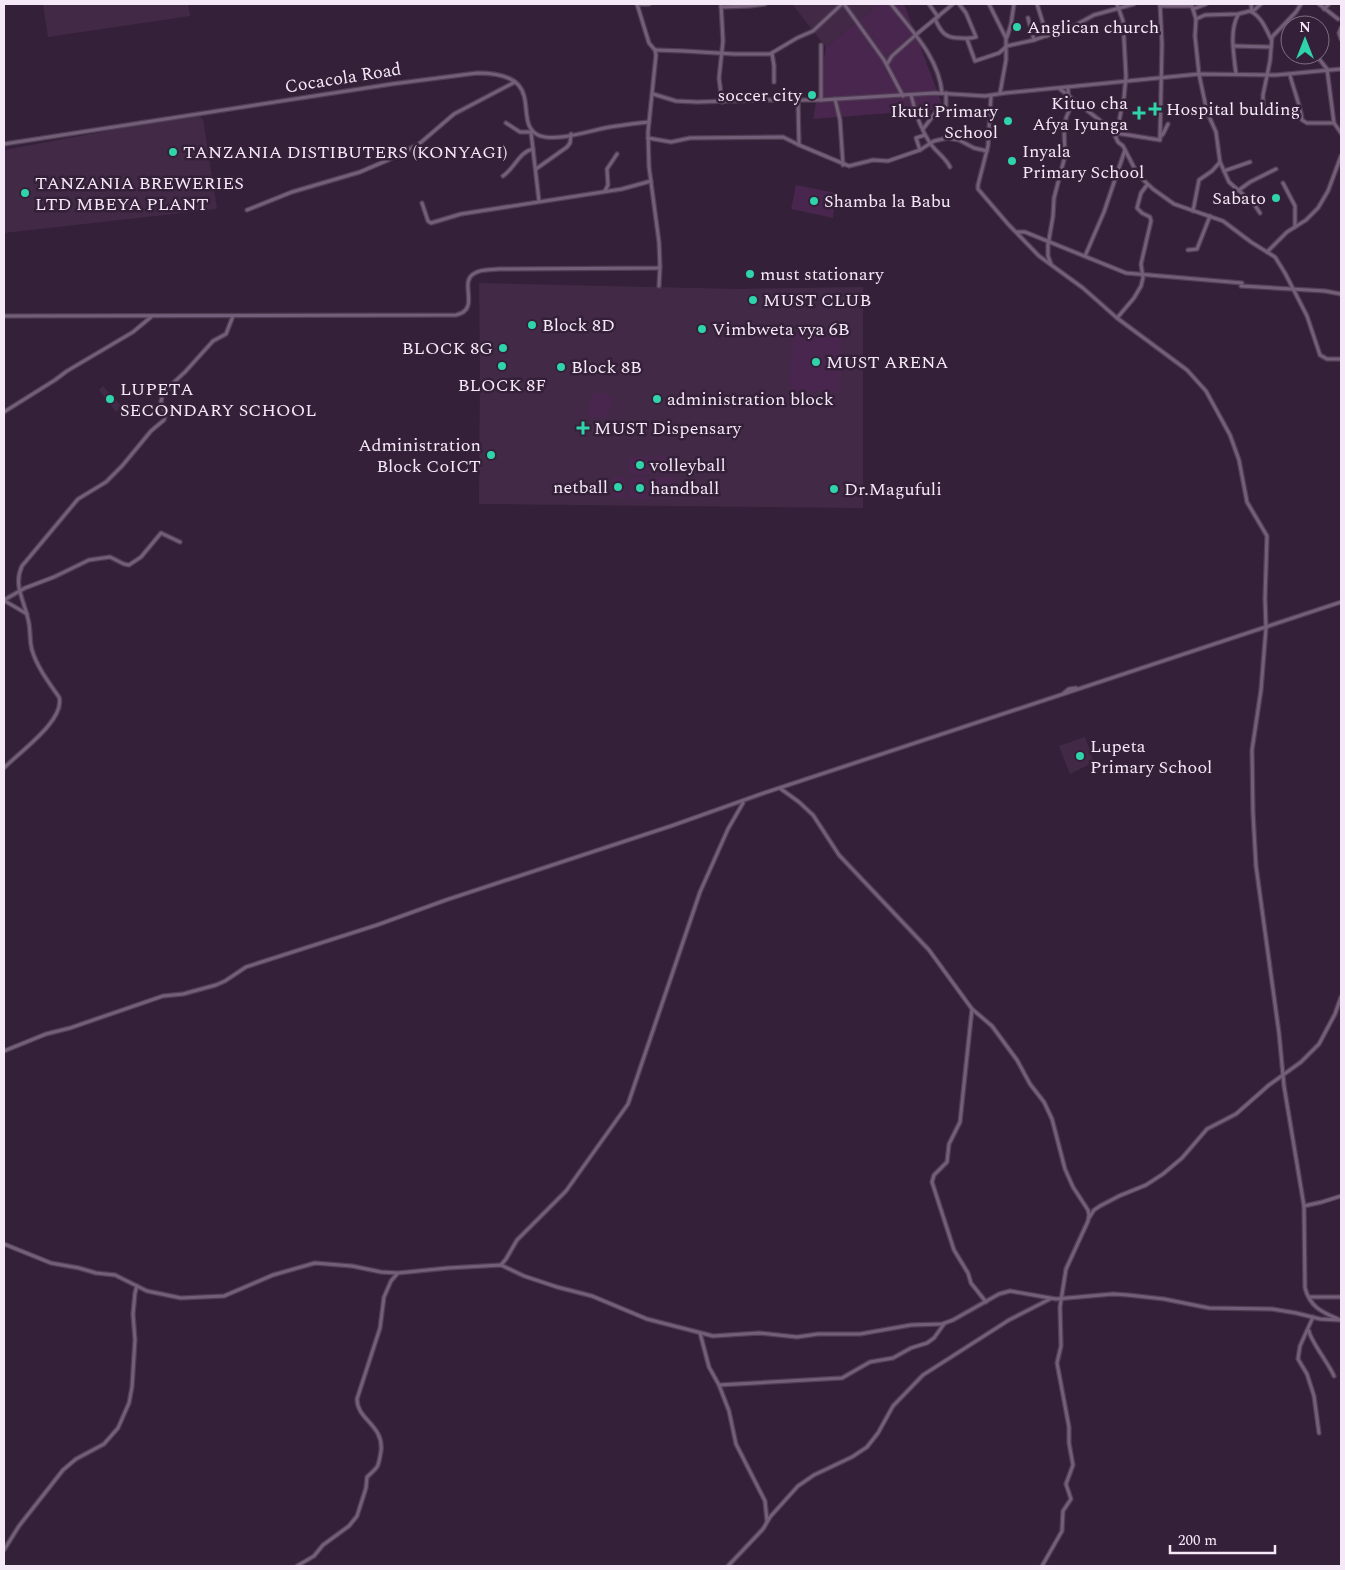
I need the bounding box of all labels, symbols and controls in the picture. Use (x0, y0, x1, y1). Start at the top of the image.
place label: Anglican church (1027, 14, 1159, 41)
north arrow (1280, 15, 1330, 65)
text: N (1299, 17, 1311, 38)
marker: Anglican church (1011, 21, 1023, 33)
street label: Cocacola Road (283, 55, 403, 101)
place label: soccer city (718, 82, 803, 109)
marker: soccer city (806, 89, 818, 101)
place label: Kituo cha Afya Iyunga (1032, 90, 1128, 138)
place label: Hospital bulding (1166, 96, 1300, 123)
place label: Ikuti Primary School (890, 98, 999, 146)
marker: Hospital bulding (1148, 102, 1162, 116)
marker: Kituo cha Afya Iyunga (1132, 106, 1146, 120)
marker: Ikuti Primary School (1002, 115, 1014, 127)
place label: Inyala Primary School (1022, 138, 1144, 186)
place label: TANZANIA DISTIBUTERS (KONYAGI) (183, 139, 508, 166)
marker: TANZANIA DISTIBUTERS (KONYAGI) (167, 146, 179, 158)
marker: Inyala Primary School (1006, 155, 1018, 167)
place label: TANZANIA BREWERIES LTD MBEYA PLANT (35, 170, 244, 218)
place label: Sabato (1212, 185, 1266, 212)
marker: TANZANIA BREWERIES LTD MBEYA PLANT (19, 187, 31, 199)
place label: Shamba la Babu (824, 188, 951, 215)
marker: Sabato (1270, 192, 1282, 204)
marker: Shamba la Babu (808, 195, 820, 207)
place label: must stationary (760, 261, 885, 288)
marker: must stationary (744, 268, 756, 280)
place label: MUST CLUB (763, 287, 871, 314)
marker: MUST CLUB (747, 294, 759, 306)
place label: Block 8D (542, 312, 615, 339)
place label: Vimbweta vya 6B (712, 316, 850, 343)
marker: Block 8D (526, 319, 538, 331)
marker: Vimbweta vya 6B (696, 323, 708, 335)
place label: BLOCK 8G (402, 335, 493, 362)
marker: BLOCK 8G (497, 342, 509, 354)
place label: MUST ARENA (826, 349, 949, 376)
place label: Block 8B (571, 354, 642, 381)
marker: MUST ARENA (810, 356, 822, 368)
marker: BLOCK 8F (496, 360, 508, 372)
marker: Block 8B (555, 361, 567, 373)
place label: BLOCK 8F (458, 372, 546, 399)
place label: LUPETA SECONDARY SCHOOL (120, 376, 317, 424)
place label: administration block (667, 386, 834, 413)
marker: LUPETA SECONDARY SCHOOL (104, 393, 116, 405)
marker: administration block (651, 393, 663, 405)
place label: MUST Dispensary (594, 415, 743, 442)
marker: MUST Dispensary (576, 421, 590, 435)
place label: Administration Block CoICT (358, 432, 481, 480)
marker: Administration Block CoICT (485, 449, 497, 461)
place label: volleyball (649, 452, 726, 479)
marker: volleyball (634, 459, 646, 471)
place label: netball (553, 474, 608, 501)
place label: handball (650, 475, 719, 502)
place label: Dr.Magufuli (844, 476, 942, 503)
marker: netball (612, 481, 624, 493)
marker: handball (634, 482, 646, 494)
marker: Dr.Magufuli (828, 483, 840, 495)
place label: Lupeta Primary School (1090, 733, 1212, 781)
marker: Lupeta Primary School (1074, 750, 1086, 762)
scale bar (1170, 1522, 1275, 1554)
text: 200 m (1178, 1529, 1217, 1552)

